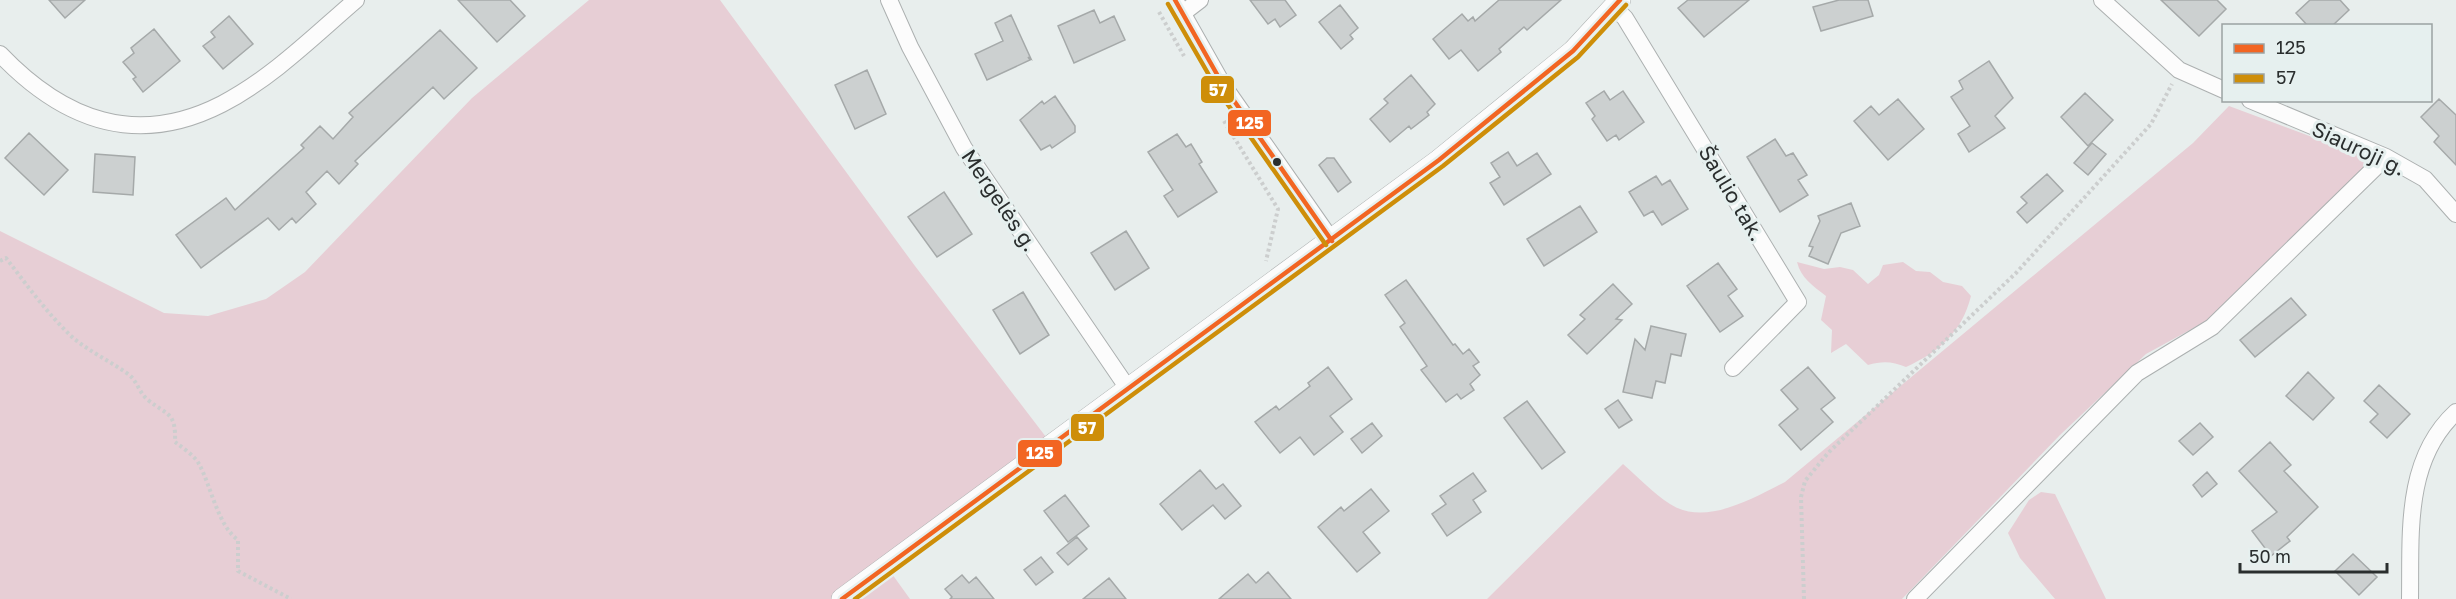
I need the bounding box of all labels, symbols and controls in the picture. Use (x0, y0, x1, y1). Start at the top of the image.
legend (2222, 24, 2432, 102)
text: 125 (2276, 36, 2306, 58)
text: 57 (2276, 66, 2296, 88)
line badge: 57 (1200, 75, 1235, 104)
text: 57 (1209, 80, 1228, 100)
line badge: 125 (1227, 109, 1272, 137)
text: 125 (1236, 113, 1264, 133)
street label: Siauroji g. (2308, 115, 2410, 181)
street label: Šaulio tak. (1693, 141, 1771, 245)
street label: Mergelės g. (956, 144, 1044, 256)
unlabelled marker (1271, 156, 1283, 168)
line badge: 57 (1070, 413, 1105, 442)
text: 57 (1078, 418, 1097, 438)
line badge: 125 (1017, 439, 1063, 468)
text: 125 (1026, 443, 1054, 463)
scale bar (2240, 536, 2387, 574)
text: 50 m (2249, 545, 2291, 567)

